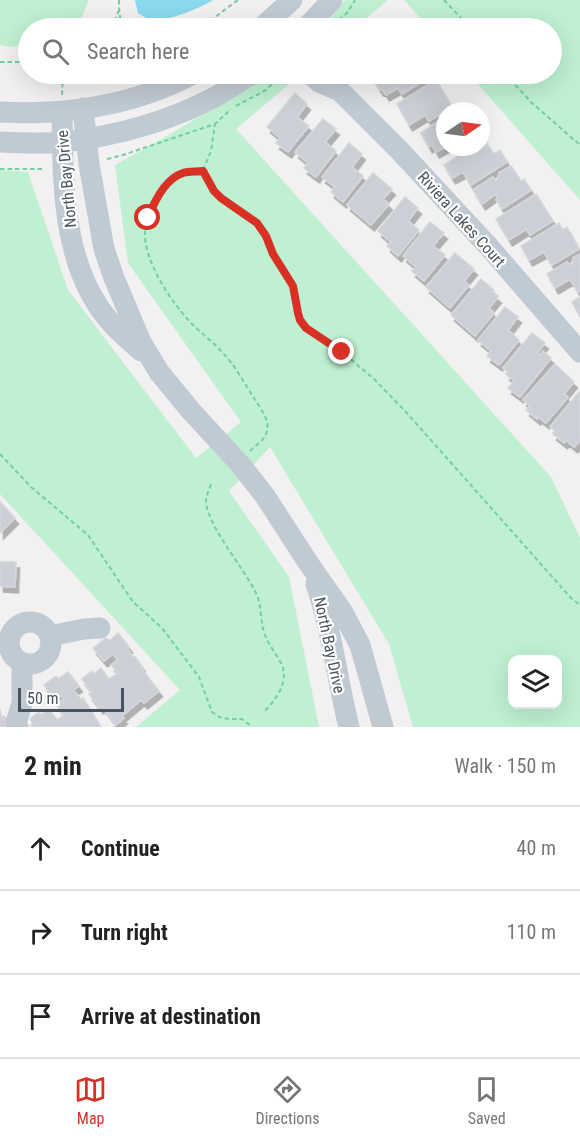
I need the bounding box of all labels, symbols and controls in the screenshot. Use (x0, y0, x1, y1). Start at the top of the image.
search box (18, 18, 562, 84)
icon: search (39, 35, 72, 68)
text: Search here (87, 39, 189, 64)
north arrow (436, 102, 490, 156)
street label: North Bay Drive (53, 129, 80, 229)
street label: Riviera Lakes Court (414, 168, 510, 271)
route start (134, 204, 160, 230)
route end (328, 338, 354, 364)
street label: North Bay Drive (310, 595, 349, 695)
map controls (508, 655, 562, 709)
button: layers (508, 655, 562, 709)
scale bar (18, 685, 124, 712)
text: 50 m (27, 689, 59, 708)
text: 2 min (24, 751, 82, 781)
text: Walk · 150 m (455, 754, 556, 778)
icon: ahead (24, 832, 57, 865)
text: Continue (81, 836, 160, 861)
text: 40 m (517, 836, 556, 860)
icon: right (24, 916, 57, 949)
text: Turn right (81, 920, 168, 945)
text: 110 m (507, 920, 556, 944)
icon: arrive (24, 1000, 57, 1033)
text: Arrive at destination (81, 1004, 261, 1029)
tab: Map (74, 1073, 107, 1128)
tab: Directions (256, 1073, 319, 1128)
tab: Saved (468, 1073, 506, 1128)

